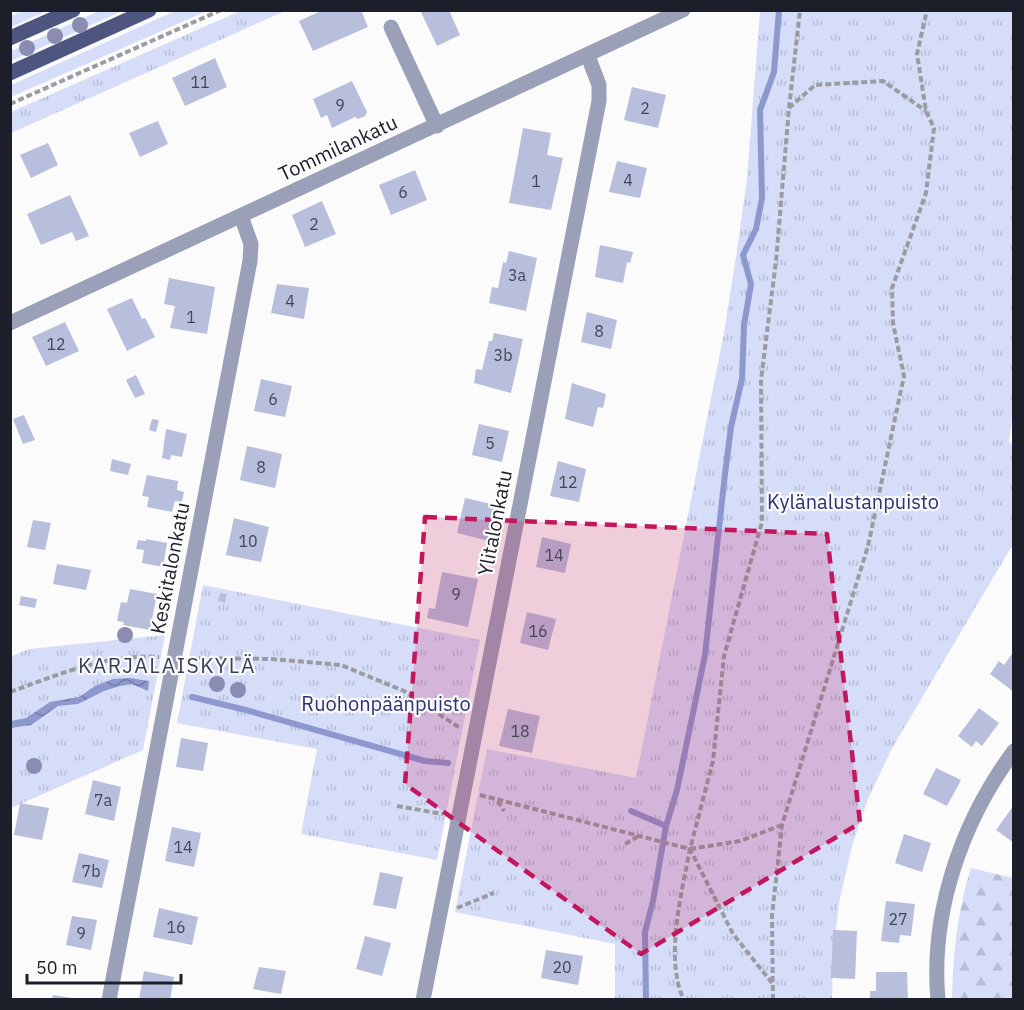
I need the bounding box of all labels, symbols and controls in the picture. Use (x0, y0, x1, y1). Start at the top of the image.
house number: 11 (190, 72, 210, 92)
house number: 9 (335, 95, 345, 115)
house number: 2 (640, 98, 650, 118)
street label: Tommilankatu (274, 108, 402, 187)
house number: 4 (623, 170, 633, 190)
house number: 1 (531, 171, 541, 191)
house number: 6 (398, 182, 408, 202)
house number: 2 (309, 214, 319, 234)
house number: 3a (508, 265, 527, 285)
house number: 4 (285, 291, 295, 311)
house number: 1 (186, 307, 196, 327)
house number: 8 (594, 321, 604, 341)
house number: 12 (46, 334, 66, 354)
house number: 3b (494, 345, 512, 365)
house number: 6 (268, 389, 278, 409)
house number: 5 (485, 433, 495, 453)
house number: 8 (256, 457, 266, 477)
street label: Ylitalonkatu (471, 468, 518, 578)
house number: 12 (558, 472, 578, 492)
park label: Kylänalustanpuisto (767, 488, 939, 515)
street label: Keskitalonkatu (144, 500, 196, 636)
house number: 10 (238, 531, 258, 551)
house number: 14 (544, 545, 564, 565)
house number: 9 (451, 584, 461, 604)
house number: 16 (528, 621, 548, 641)
district label: KARJALAISKYLÄ (78, 651, 256, 679)
park label: Ruohonpäänpuisto (301, 690, 471, 717)
house number: 18 (510, 721, 530, 741)
house number: 7a (94, 790, 113, 810)
house number: 14 (173, 837, 193, 857)
house number: 7b (82, 861, 100, 881)
house number: 27 (888, 909, 908, 929)
house number: 16 (166, 917, 186, 937)
house number: 9 (76, 923, 86, 943)
scale bar (27, 947, 182, 985)
text: 50 m (36, 956, 78, 979)
house number: 20 (552, 957, 572, 977)

